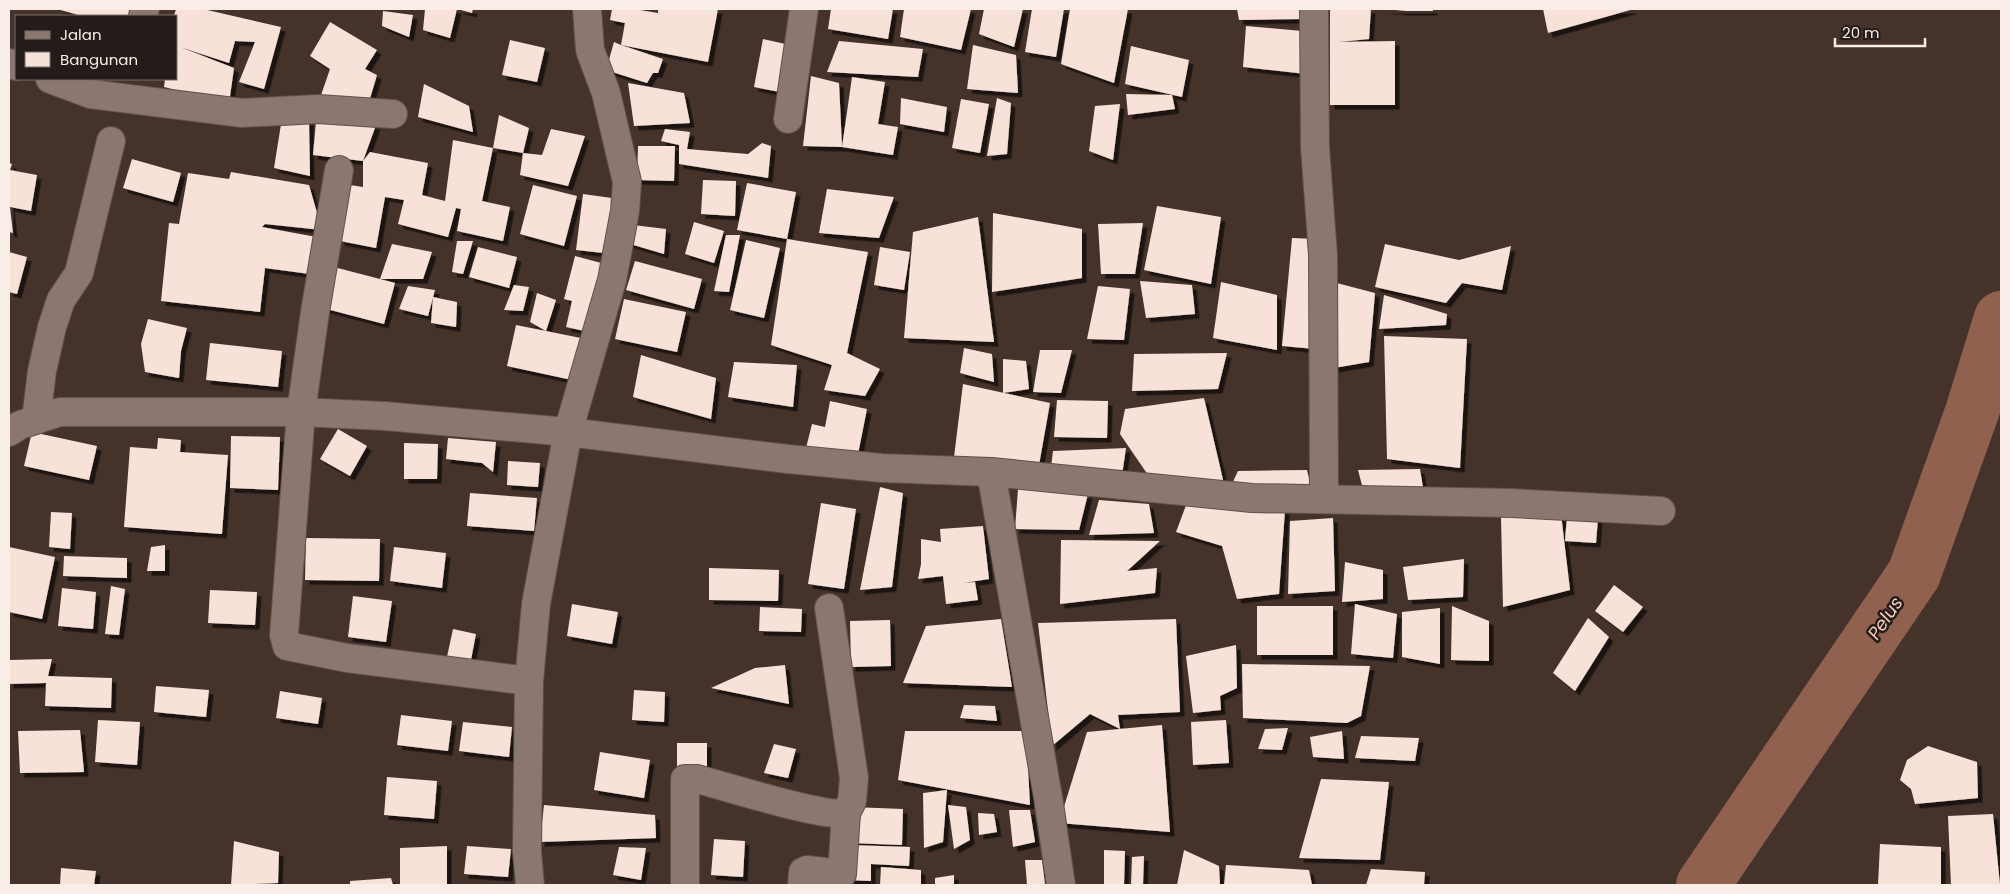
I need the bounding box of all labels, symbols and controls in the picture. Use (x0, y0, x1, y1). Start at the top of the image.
legend (15, 15, 178, 80)
scale bar (1835, 15, 1925, 47)
text: 20 m (1842, 22, 1880, 43)
text: Jalan (60, 24, 102, 45)
text: Bangunan (60, 49, 138, 70)
water label: Pelus (1862, 592, 1908, 644)

